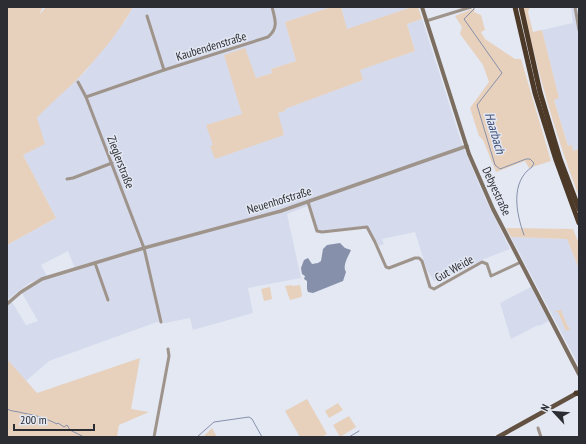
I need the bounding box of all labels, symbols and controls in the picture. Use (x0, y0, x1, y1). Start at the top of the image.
street label: Kaubendenstraße (174, 28, 248, 64)
water label: Haarbach (481, 110, 509, 157)
street label: Zieglerstraße (104, 134, 138, 190)
street label: Debyestraße (479, 164, 515, 218)
street label: Neuenhofstraße (245, 183, 313, 217)
street label: Gut Weide (432, 251, 476, 285)
north arrow (534, 392, 574, 432)
text: N (537, 402, 553, 413)
scale bar (14, 406, 94, 432)
text: 200 m (20, 412, 47, 427)

